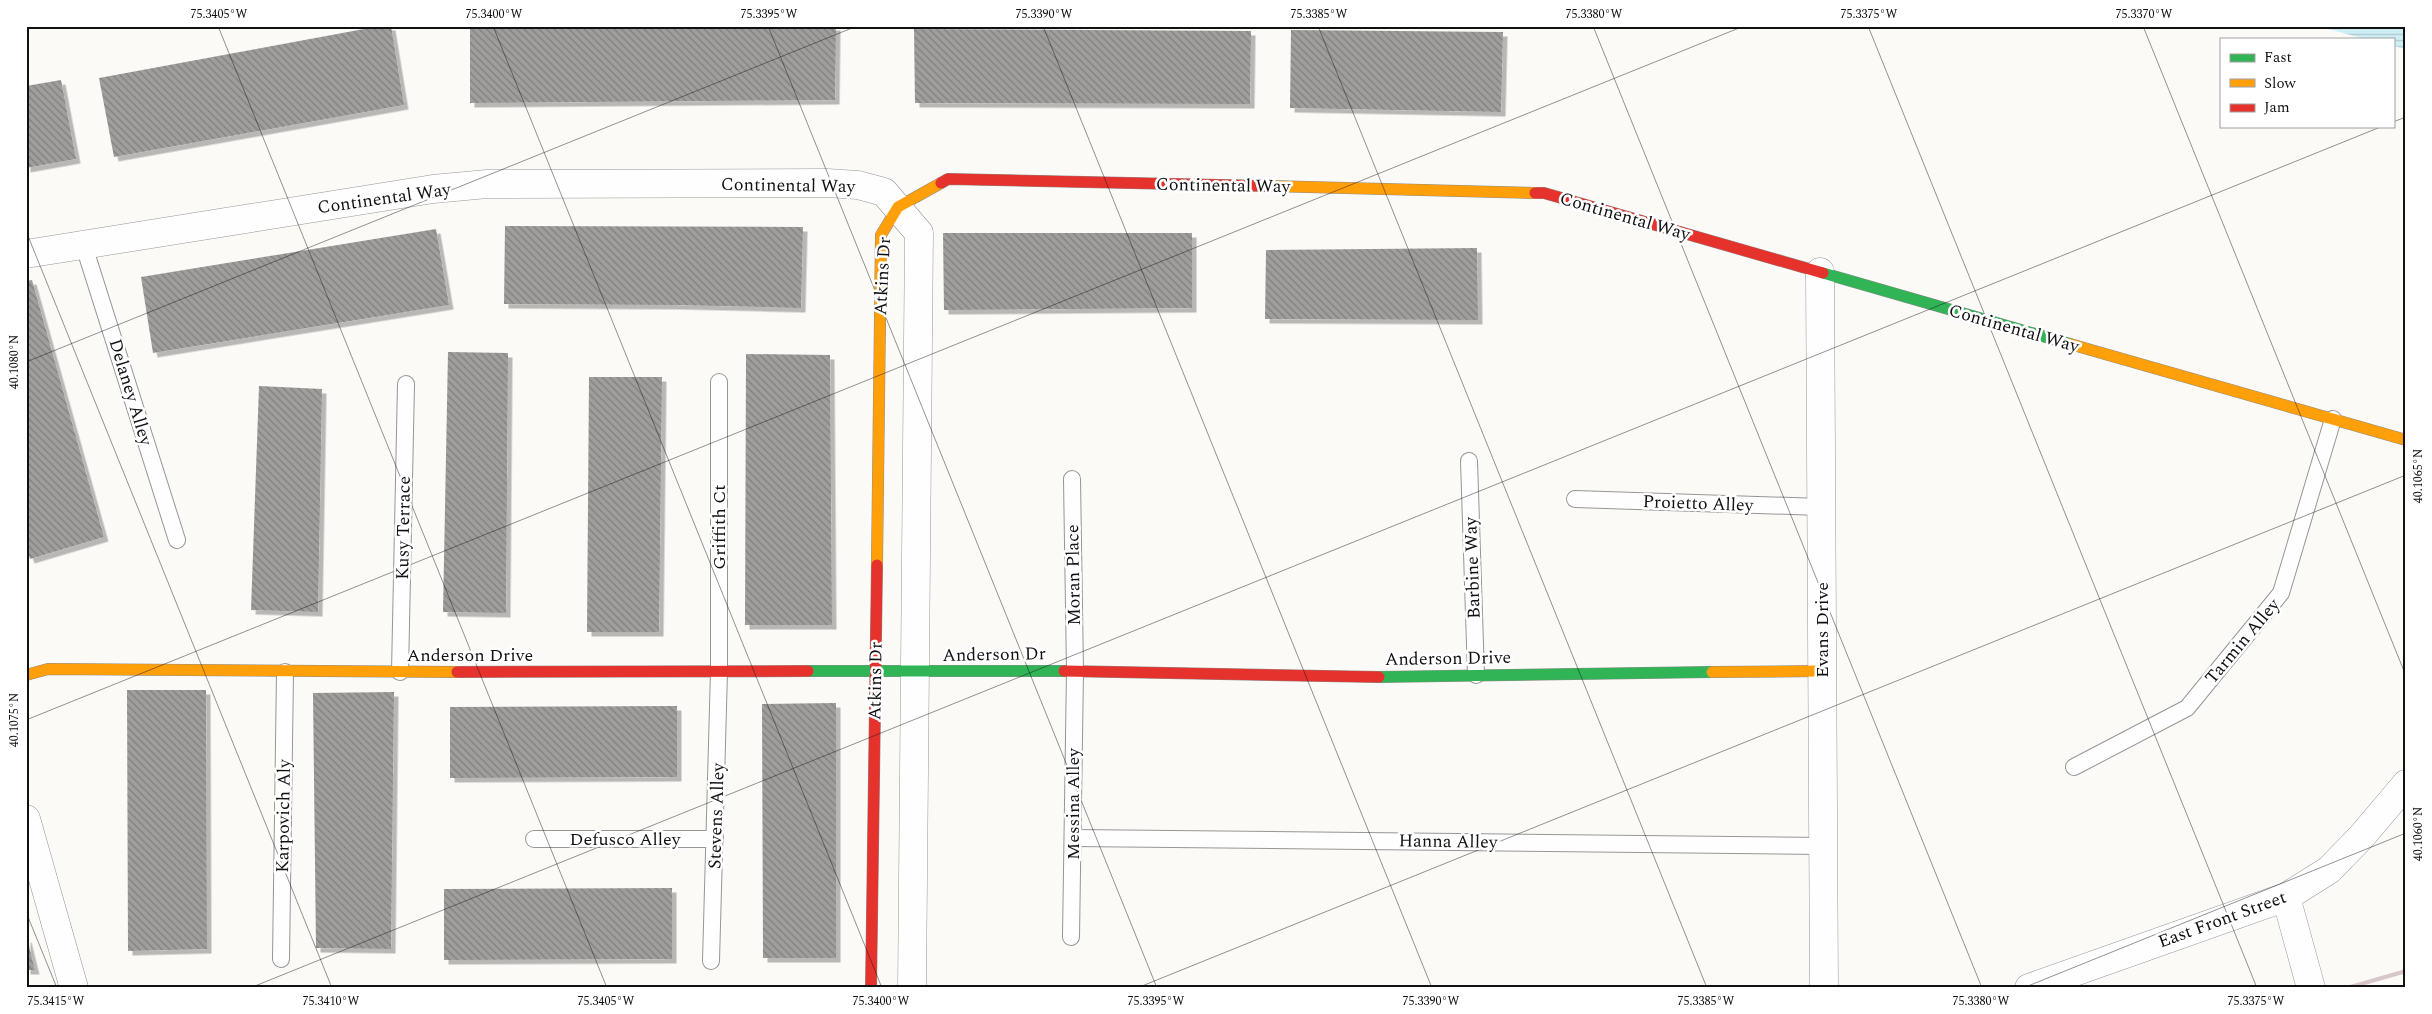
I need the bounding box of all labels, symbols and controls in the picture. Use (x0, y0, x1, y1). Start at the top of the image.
text: 75.3405°W (191, 5, 248, 24)
text: 75.3400°W (466, 5, 523, 24)
text: 75.3395°W (741, 5, 798, 24)
text: 75.3390°W (1016, 5, 1073, 24)
text: 75.3385°W (1291, 5, 1348, 24)
text: 75.3380°W (1566, 5, 1623, 24)
text: 75.3375°W (1841, 5, 1898, 24)
text: 75.3370°W (2116, 5, 2173, 24)
legend (2220, 38, 2394, 128)
text: Fast (2264, 46, 2292, 69)
text: Slow (2264, 72, 2296, 95)
text: Jam (2264, 96, 2290, 119)
street label: Continental Way (721, 171, 857, 200)
street label: Continental Way (1156, 171, 1292, 200)
street label: Continental Way (316, 176, 454, 221)
street label: Continental Way (1557, 185, 1695, 248)
street label: Atkins Dr (867, 236, 898, 316)
street label: Continental Way (1946, 297, 2084, 360)
text: 40.1080°N (5, 335, 24, 389)
street label: Delaney Alley (101, 335, 160, 450)
text: 40.1065°N (2409, 449, 2428, 503)
street label: Kusy Terrace (389, 476, 418, 580)
street label: Griffith Ct (706, 484, 733, 570)
street label: Proietto Alley (1642, 488, 1755, 519)
street label: Barbine Way (1457, 515, 1488, 619)
street label: Moran Place (1059, 524, 1088, 626)
street label: Evans Drive (1809, 582, 1836, 678)
street label: Tarmin Alley (2198, 592, 2287, 690)
street label: Anderson Dr (942, 640, 1046, 669)
street label: Anderson Drive (407, 642, 533, 669)
street label: Atkins Dr (861, 642, 890, 720)
street label: Anderson Drive (1385, 644, 1511, 673)
text: 40.1075°N (5, 693, 24, 747)
street label: Messina Alley (1060, 747, 1087, 860)
street label: Karpovich Aly (269, 758, 298, 873)
street label: Stevens Alley (701, 761, 732, 870)
text: 40.1060°N (2409, 807, 2428, 861)
street label: Defusco Alley (570, 826, 682, 853)
street label: Hanna Alley (1398, 827, 1499, 856)
street label: East Front Street (2154, 884, 2290, 955)
text: 75.3415°W (28, 992, 85, 1011)
text: 75.3410°W (303, 992, 360, 1011)
text: 75.3405°W (578, 992, 635, 1011)
text: 75.3400°W (853, 992, 910, 1011)
text: 75.3395°W (1128, 992, 1185, 1011)
text: 75.3390°W (1403, 992, 1460, 1011)
text: 75.3385°W (1678, 992, 1735, 1011)
text: 75.3380°W (1953, 992, 2010, 1011)
text: 75.3375°W (2228, 992, 2285, 1011)

